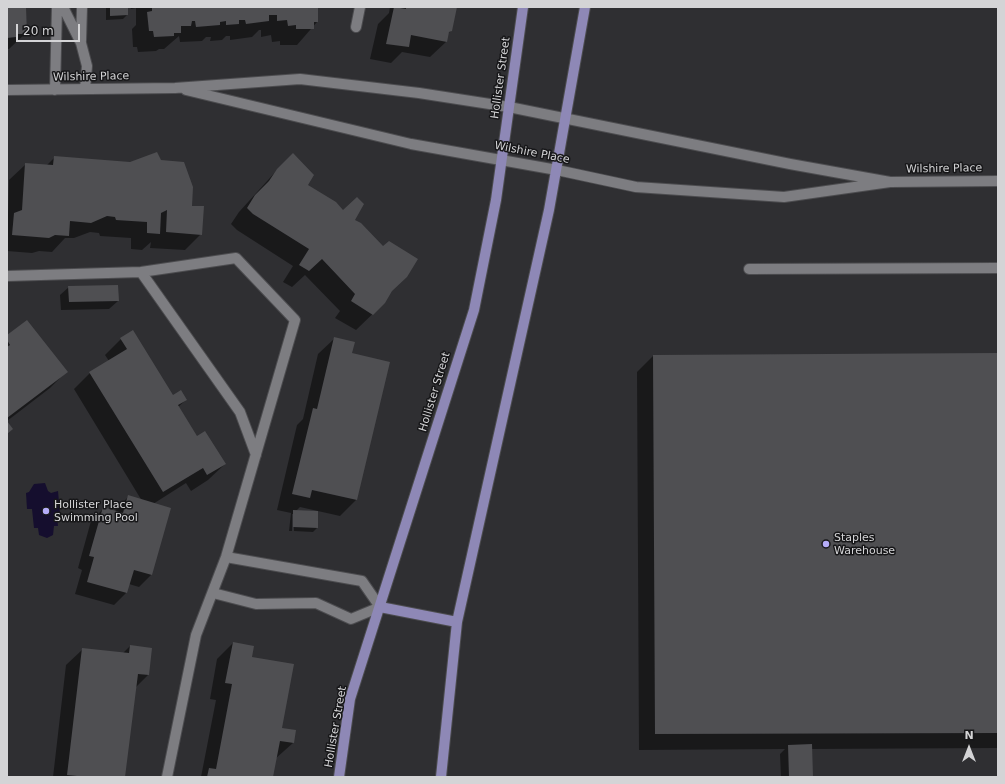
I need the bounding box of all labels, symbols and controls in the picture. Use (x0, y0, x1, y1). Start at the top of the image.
scale bar (18, 16, 82, 42)
text: 20 m (23, 24, 54, 38)
street label: Hollister Street (489, 36, 513, 120)
street label: Wilshire Place (53, 70, 129, 84)
street label: Wilshire Place (493, 139, 571, 167)
street label: Wilshire Place (906, 162, 982, 176)
street label: Hollister Street (417, 351, 453, 433)
place label: Hollister Place Swimming Pool (54, 498, 138, 524)
marker: Hollister Place Swimming Pool (41, 506, 51, 516)
place label: Staples Warehouse (834, 531, 895, 557)
marker: Staples Warehouse (821, 539, 831, 549)
street label: Hollister Street (322, 685, 350, 769)
north arrow (949, 728, 989, 768)
text: N (964, 729, 974, 742)

